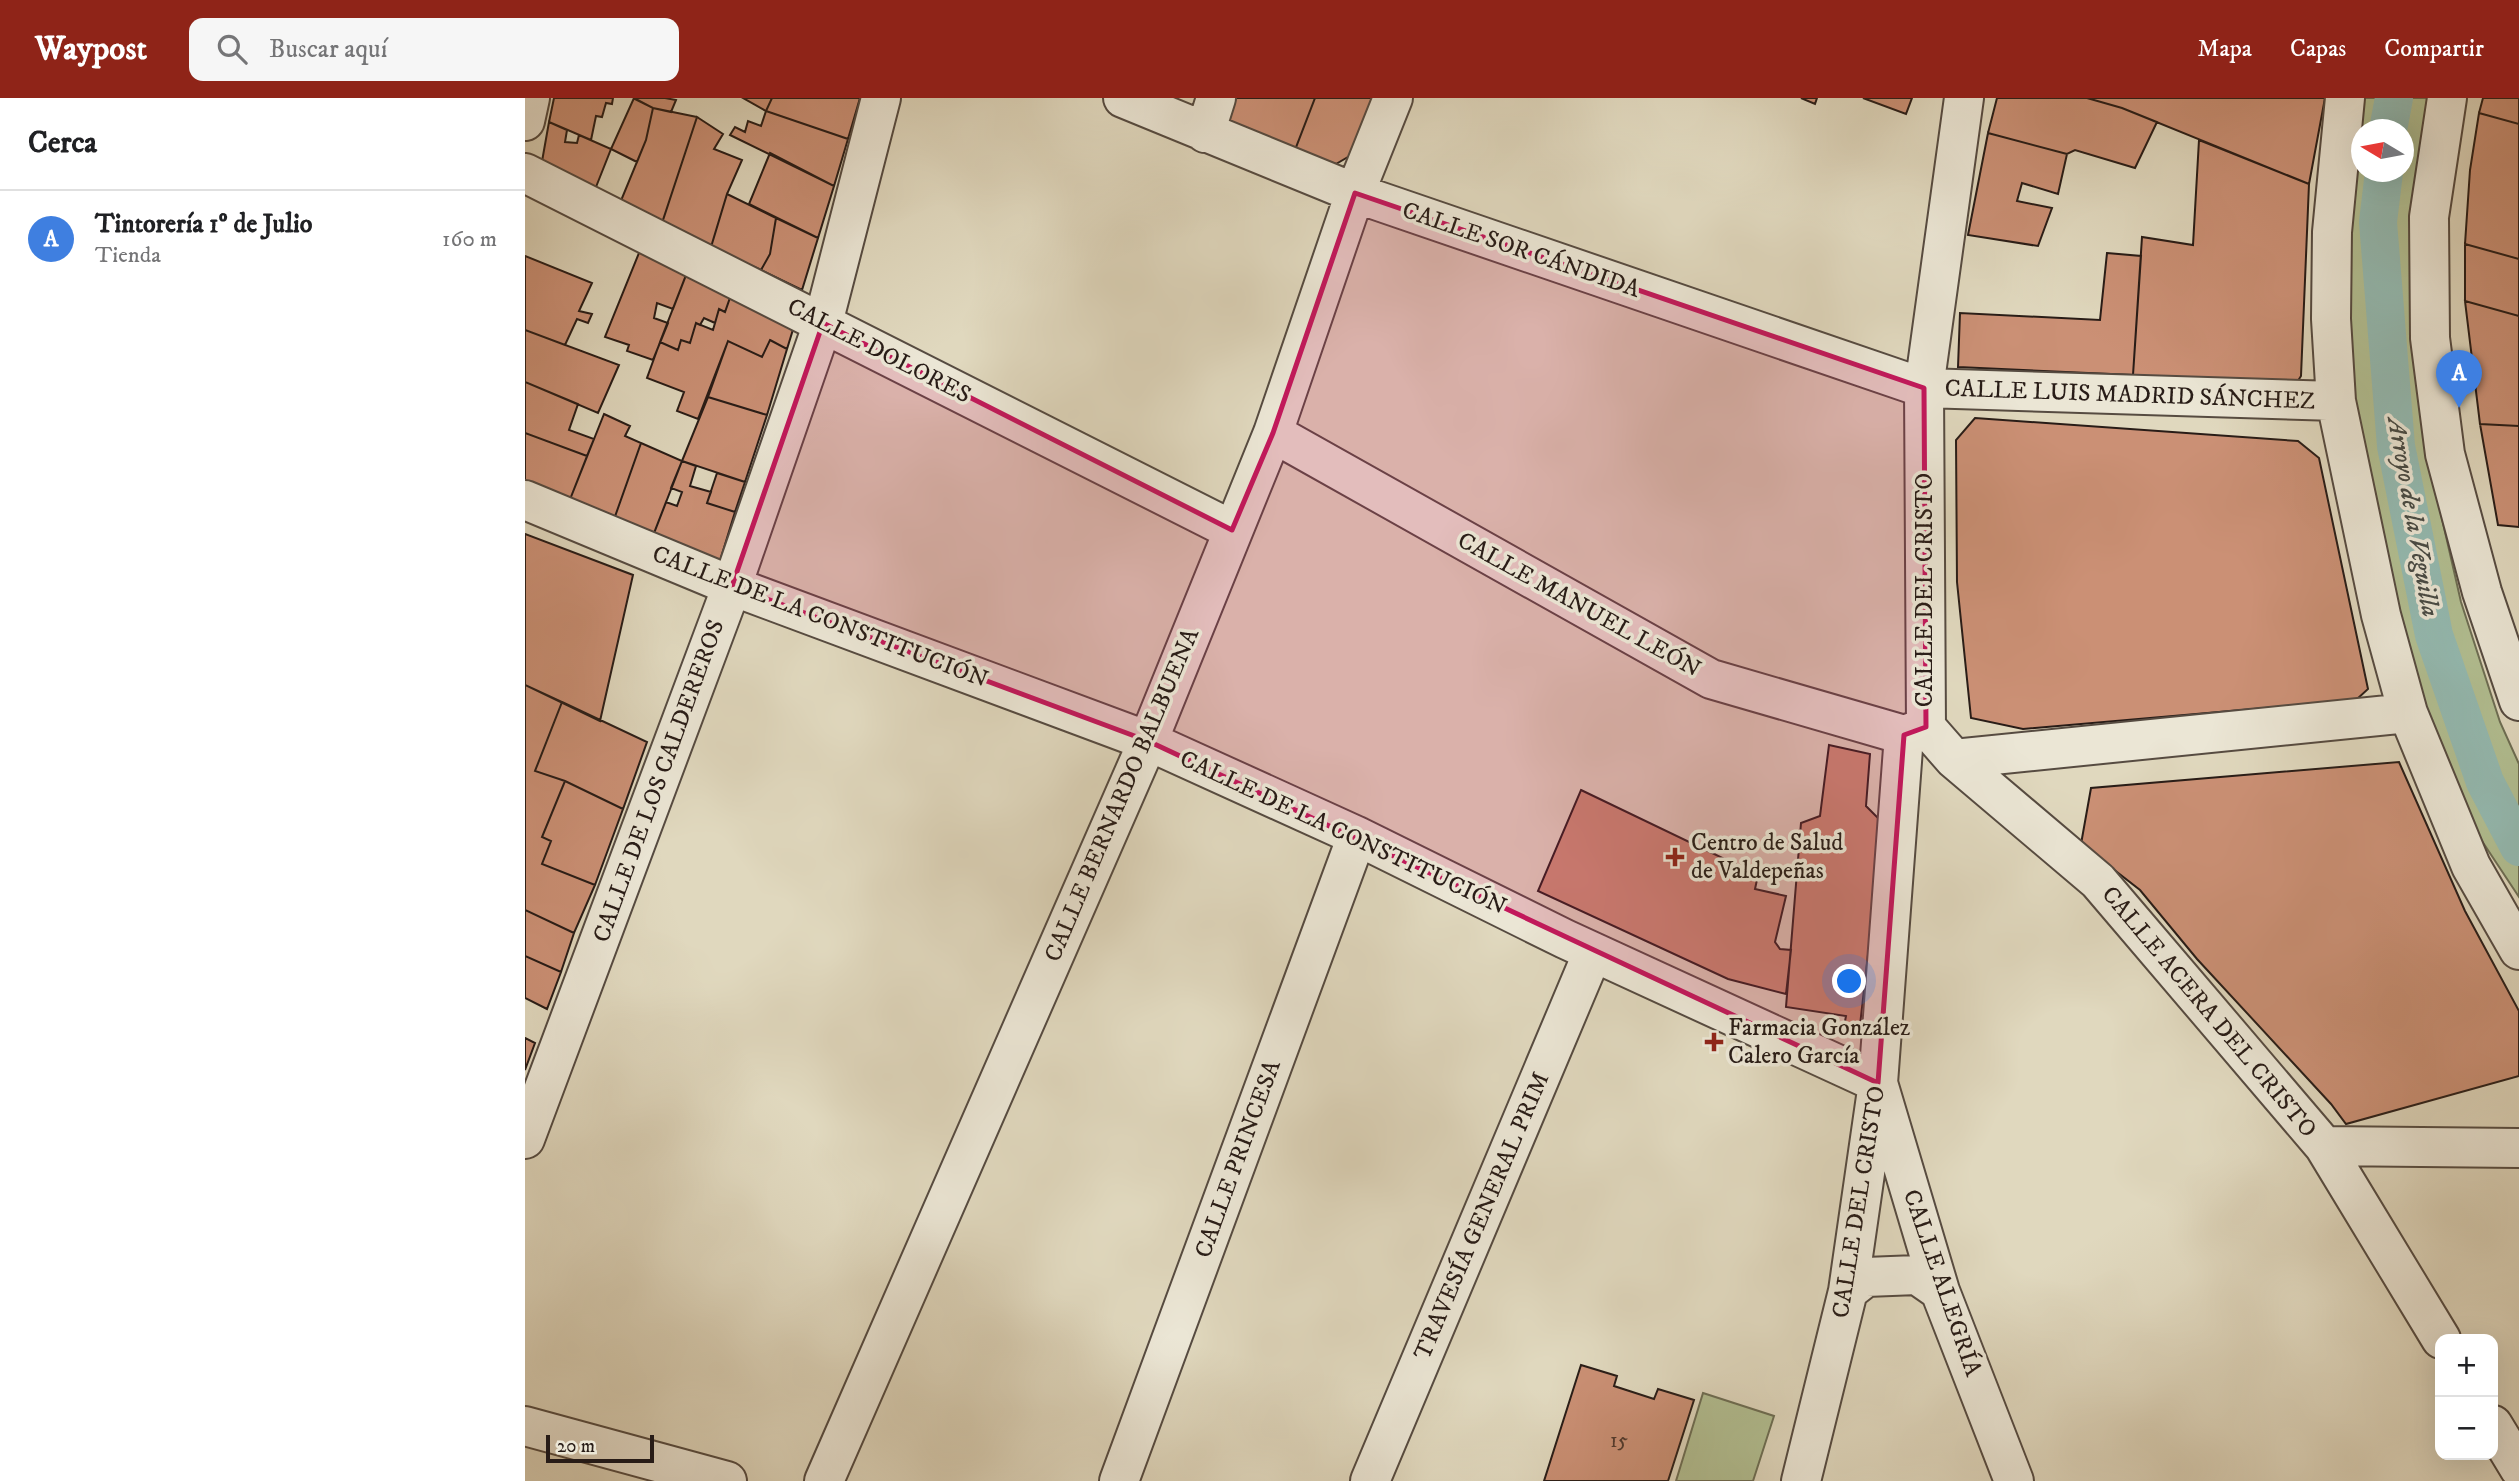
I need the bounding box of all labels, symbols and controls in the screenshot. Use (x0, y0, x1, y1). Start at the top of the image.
search box (189, 18, 679, 81)
text: Waypost (35, 29, 147, 70)
icon: search (213, 30, 251, 68)
text: Buscar aquí (269, 33, 387, 66)
text: Mapa (2198, 34, 2252, 64)
text: Capas (2290, 34, 2346, 64)
text: Compartir (2384, 34, 2484, 64)
north arrow (2351, 119, 2414, 182)
text: Cerca (28, 125, 97, 162)
street label: CALLE SOR CÁNDIDA (1398, 194, 1645, 305)
text: Tintorería 1º de Julio (95, 208, 312, 241)
text: A (44, 225, 58, 254)
text: 160 m (442, 225, 497, 254)
text: Tienda (95, 241, 161, 270)
street label: CALLE DOLORES (782, 292, 976, 410)
pin: A (2436, 350, 2482, 408)
street label: CALLE LUIS MADRID SÁNCHEZ (1944, 373, 2316, 416)
water label: Arroyo de la Veguilla (2379, 412, 2447, 619)
street label: CALLE DEL CRISTO (1910, 473, 1940, 707)
street label: CALLE MANUEL LEÓN (1452, 525, 1706, 684)
street label: CALLE DE LA CONSTITUCIÓN (648, 538, 993, 695)
street label: CALLE DE LOS CALDEREROS (587, 616, 731, 946)
street label: CALLE BERNARDO BALBUENA (1038, 623, 1206, 966)
street label: CALLE DE LA CONSTITUCIÓN (1175, 743, 1512, 922)
place label: Centro de Salud de Valdepeñas (1691, 828, 1843, 886)
marker: Centro de Salud de Valdepeñas (1665, 847, 1685, 867)
street label: CALLE ACERA DEL CRISTO (2095, 880, 2323, 1144)
your location (1832, 964, 1866, 998)
place label: Farmacia González Calero García (1728, 1013, 1911, 1071)
marker: Farmacia González Calero García (1706, 1034, 1722, 1050)
street label: CALLE PRINCESA (1188, 1055, 1288, 1262)
street label: TRAVESÍA GENERAL PRIM (1407, 1067, 1556, 1364)
street label: CALLE DEL CRISTO (1826, 1084, 1892, 1320)
street label: CALLE ALEGRÍA (1896, 1185, 1989, 1381)
map controls (2435, 1334, 2498, 1460)
button: + (2435, 1334, 2498, 1397)
button: − (2435, 1397, 2498, 1460)
house number: 15 (1610, 1428, 1628, 1454)
scale bar (546, 1432, 655, 1464)
text: 20 m (557, 1435, 595, 1458)

